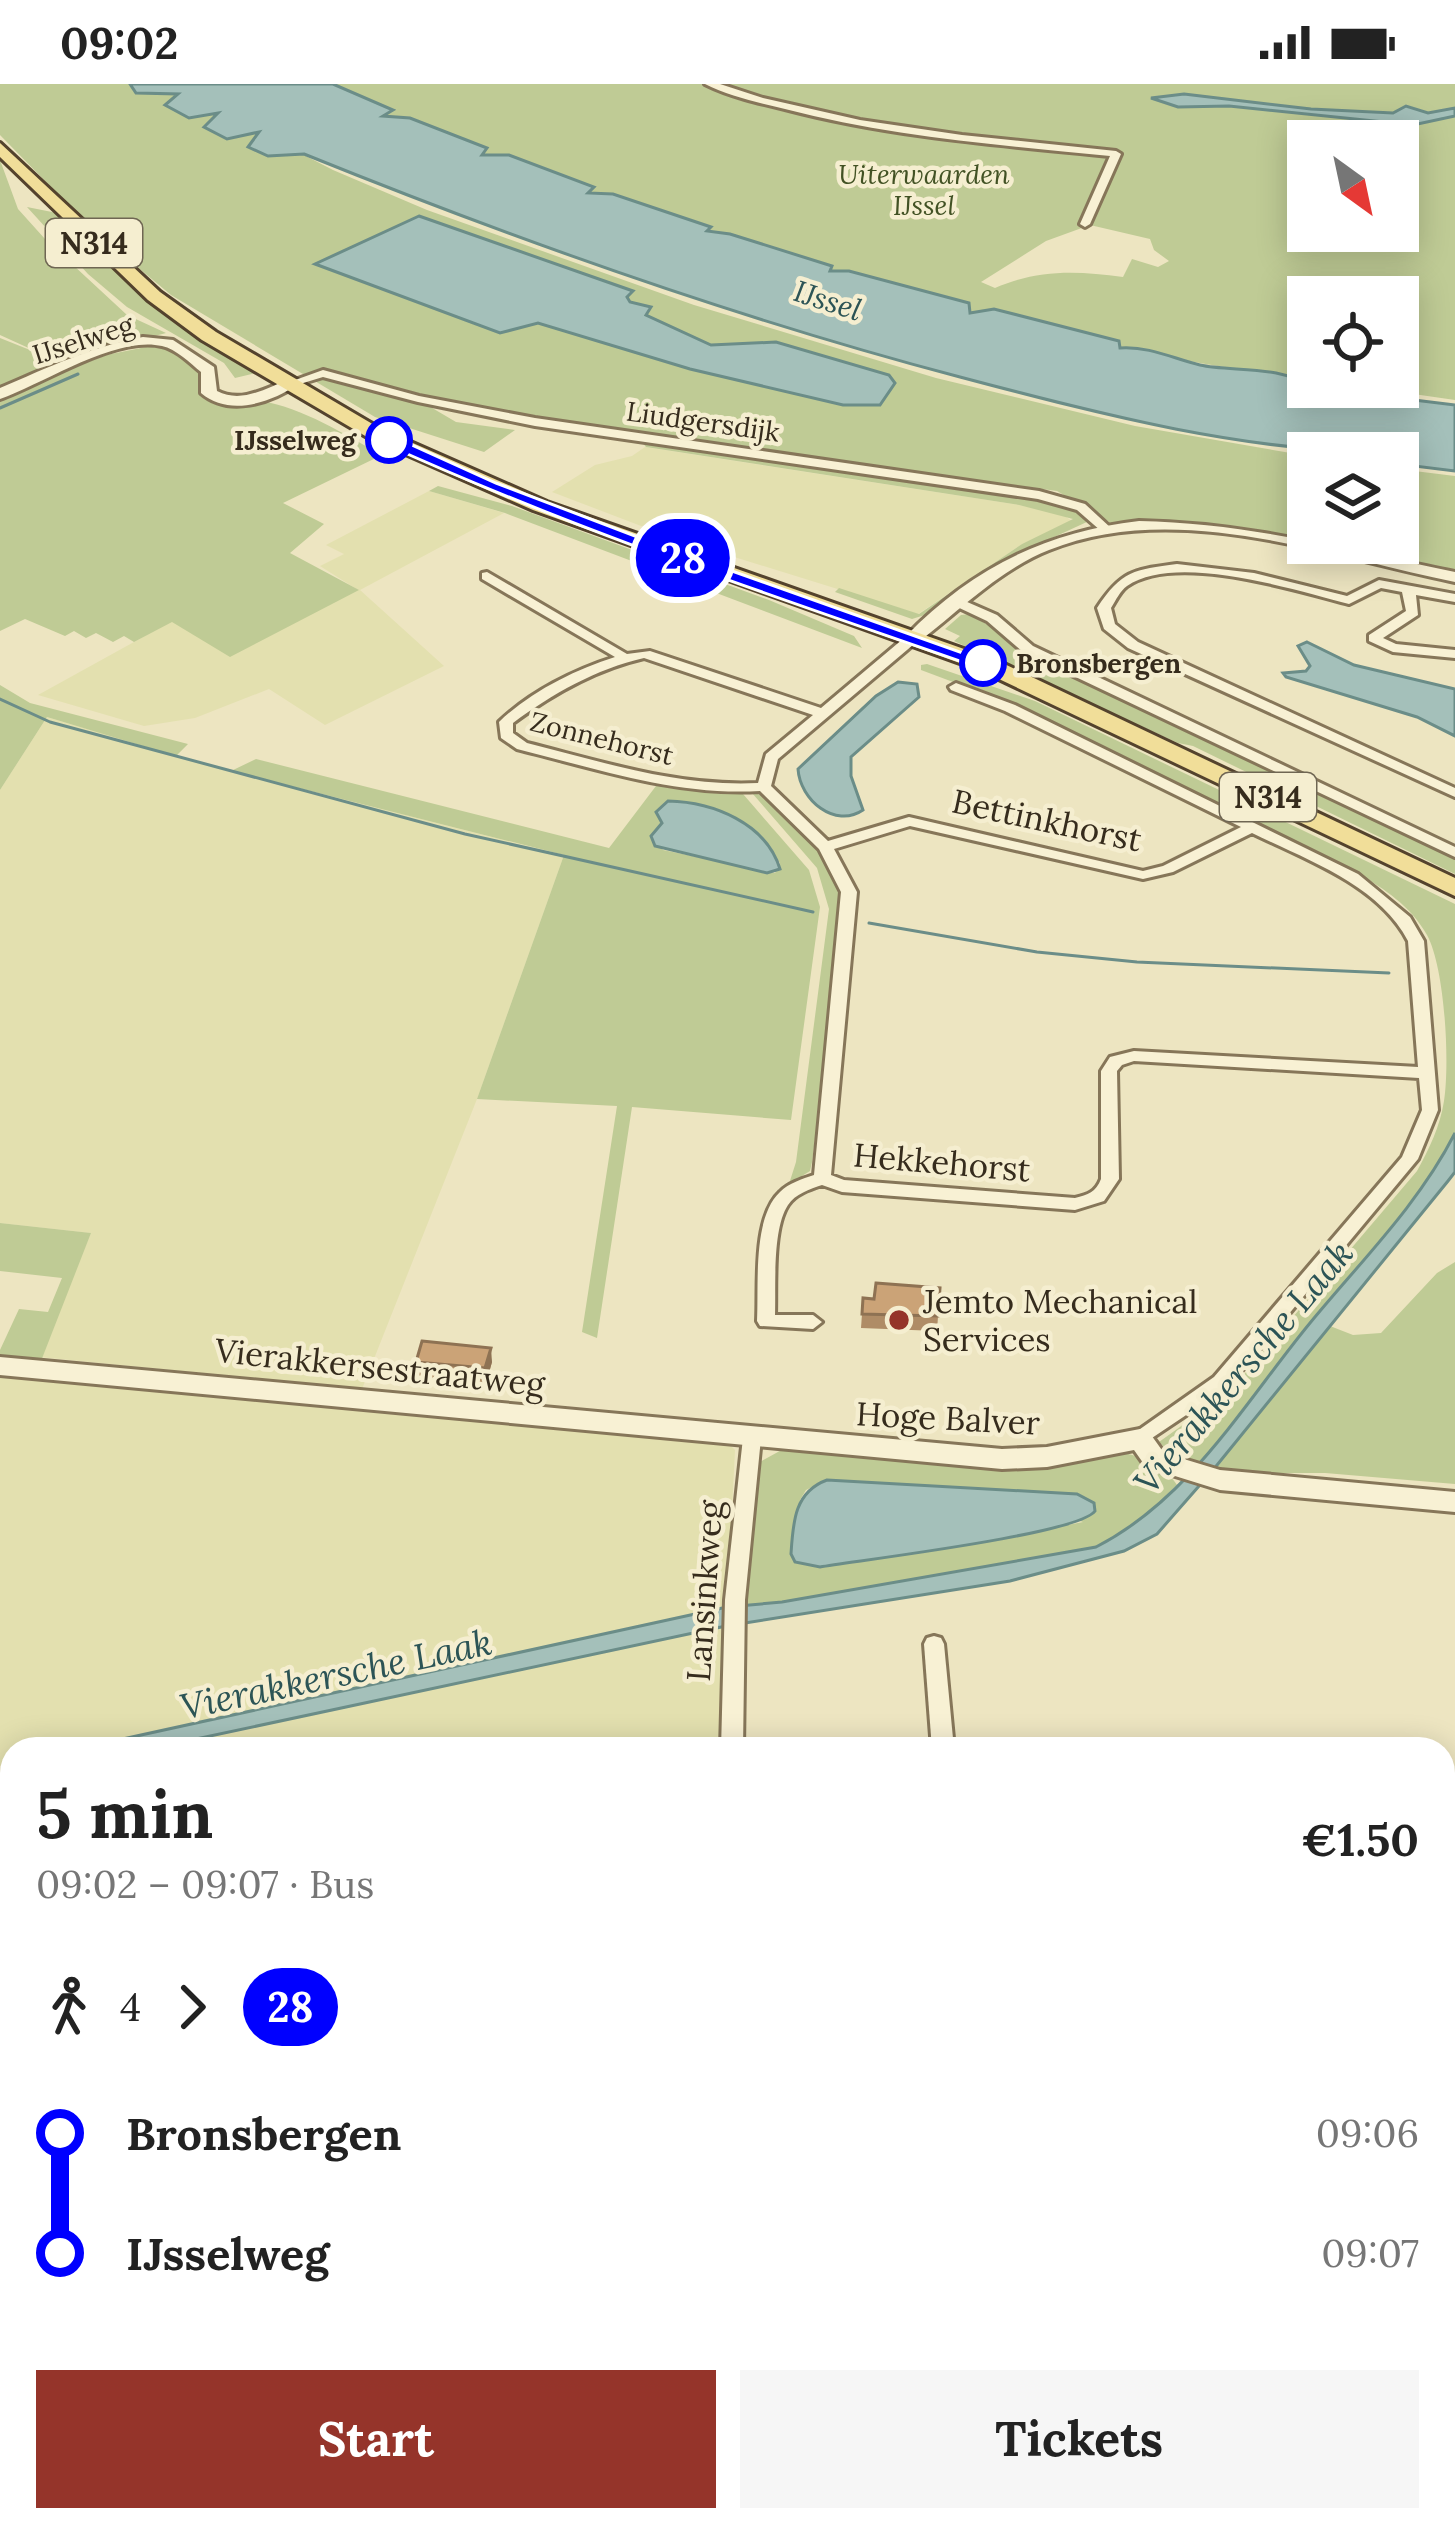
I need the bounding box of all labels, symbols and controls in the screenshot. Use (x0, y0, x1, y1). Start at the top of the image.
text: 09:02 (60, 14, 178, 71)
north arrow (1287, 120, 1419, 252)
map controls (1287, 120, 1419, 564)
park label: Uiterwaarden IJssel (838, 157, 1010, 222)
road number: N314 (46, 219, 142, 267)
water label: IJssel (789, 271, 867, 329)
button: locate (1287, 276, 1419, 408)
street label: IJselweg (28, 306, 139, 371)
street label: Liudgersdijk (624, 393, 782, 449)
marker: IJsselweg (367, 418, 411, 462)
place label: IJsselweg (234, 423, 357, 457)
button: layers (1287, 432, 1419, 564)
line badge: 28 (629, 519, 737, 597)
text: 28 (660, 531, 706, 585)
marker: Bronsbergen (961, 641, 1005, 685)
place label: Bronsbergen (1016, 646, 1181, 680)
street label: Zonnehorst (527, 704, 678, 772)
road number: N314 (1220, 773, 1316, 821)
street label: Bettinkhorst (948, 779, 1146, 861)
street label: Hekkehorst (852, 1133, 1032, 1191)
water label: Vierakkersche Laak (1123, 1231, 1363, 1503)
place label: Jemto Mechanical Services (922, 1280, 1198, 1360)
marker: Jemto Mechanical Services (886, 1307, 912, 1333)
street label: Vierakkersestraatweg (212, 1329, 548, 1405)
street label: Hoge Balver (855, 1392, 1042, 1444)
street label: Lansinkweg (677, 1498, 731, 1683)
water label: Vierakkersche Laak (176, 1619, 496, 1729)
text: 5 min (36, 1772, 213, 1856)
text: €1.50 (1301, 1811, 1419, 1868)
text: 09:02 – 09:07 · Bus (36, 1859, 374, 1909)
icon: walk (36, 1974, 102, 2040)
icon: forward (159, 1974, 225, 2040)
text: 28 (267, 1980, 314, 2034)
text: 4 (120, 1982, 141, 2032)
text: Bronsbergen (126, 2105, 401, 2162)
text: 09:06 (1316, 2108, 1419, 2158)
text: IJsselweg (126, 2225, 329, 2282)
text: 09:07 (1321, 2228, 1419, 2278)
button: Start (36, 2370, 716, 2508)
button: Tickets (740, 2370, 1419, 2508)

